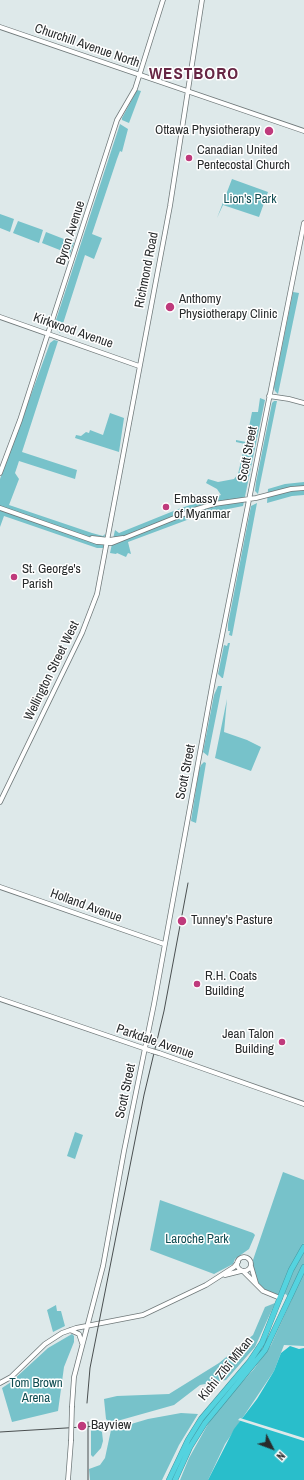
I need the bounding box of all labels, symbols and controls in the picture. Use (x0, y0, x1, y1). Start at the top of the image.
street label: Churchill Avenue North (32, 21, 142, 71)
district label: WESTBORO (149, 64, 239, 84)
place label: Ottawa Physiotherapy (155, 123, 260, 139)
marker: Ottawa Physiotherapy (263, 125, 275, 137)
place label: Canadian United Pentecostal Church (197, 143, 290, 174)
marker: Canadian United Pentecostal Church (184, 153, 194, 163)
park label: Lion's Park (223, 192, 277, 208)
street label: Byron Avenue (53, 199, 89, 267)
street label: Richmond Road (132, 231, 162, 309)
place label: Anthomy Physiotherapy Clinic (179, 292, 277, 323)
marker: Anthomy Physiotherapy Clinic (164, 301, 176, 313)
street label: Kirkwood Avenue (31, 310, 115, 352)
street label: Scott Street (235, 425, 261, 483)
place label: Embassy of Myanmar (174, 492, 230, 523)
marker: Embassy of Myanmar (161, 502, 171, 512)
place label: St. George's Parish (22, 562, 81, 593)
marker: St. George's Parish (9, 572, 19, 582)
street label: Wellington Street West (21, 619, 83, 723)
street label: Scott Street (173, 743, 199, 801)
street label: Holland Avenue (48, 886, 124, 926)
place label: Tunney's Pasture (191, 913, 273, 929)
marker: Tunney's Pasture (176, 915, 188, 927)
place label: R.H. Coats Building (205, 969, 257, 1000)
marker: R.H. Coats Building (192, 979, 202, 989)
street label: Parkdale Avenue (114, 1021, 196, 1063)
place label: Jean Talon Building (222, 1027, 274, 1058)
marker: Jean Talon Building (277, 1037, 287, 1047)
street label: Scott Street (113, 1062, 139, 1120)
park label: Laroche Park (165, 1232, 229, 1248)
street label: Kichi Zībī Mīkan (196, 1334, 256, 1404)
park label: Tom Brown Arena (9, 1376, 63, 1407)
place label: Bayview (91, 1418, 131, 1434)
marker: Bayview (76, 1420, 88, 1432)
north arrow (252, 1428, 292, 1468)
text: N (274, 1449, 288, 1463)

